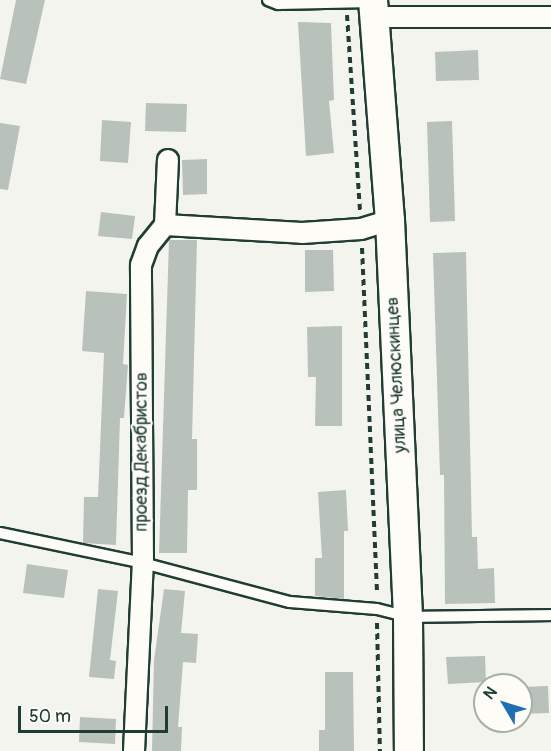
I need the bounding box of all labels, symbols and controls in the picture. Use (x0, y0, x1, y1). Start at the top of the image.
street label: улица Челюскинцев (382, 296, 412, 454)
street label: проезд Декабристов (131, 372, 153, 532)
north arrow (473, 673, 533, 733)
text: N (479, 683, 502, 704)
scale bar (21, 694, 171, 732)
text: 50 m (29, 705, 71, 728)

